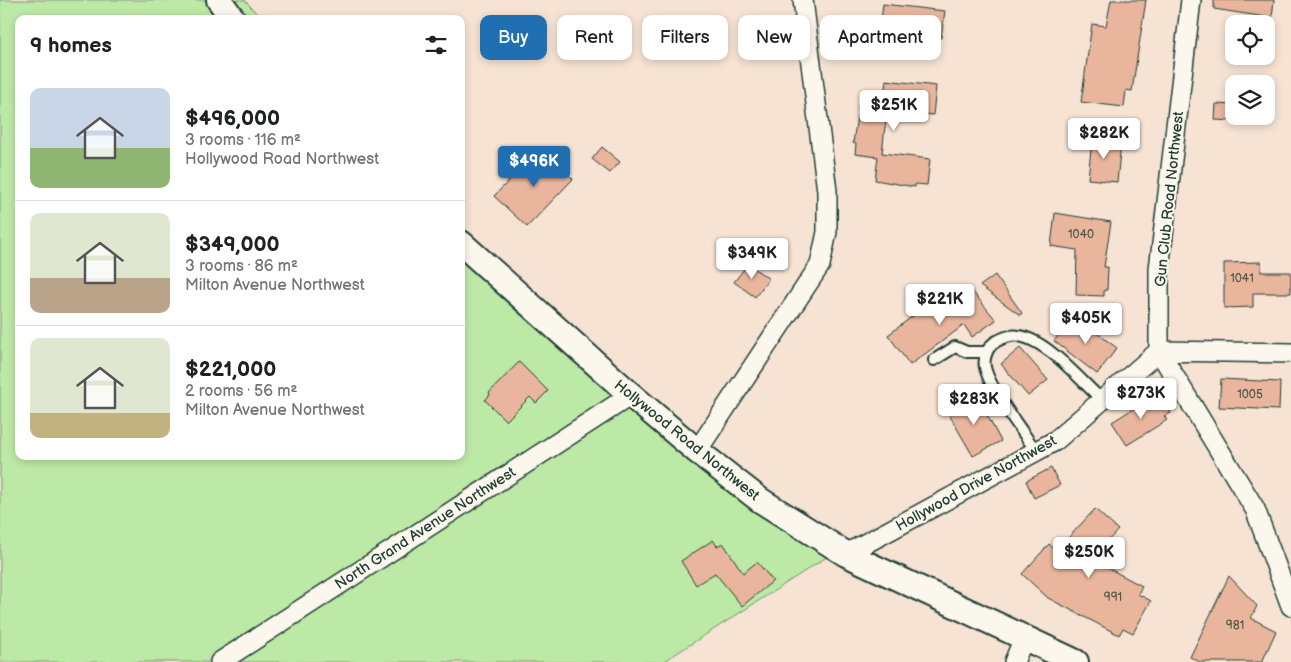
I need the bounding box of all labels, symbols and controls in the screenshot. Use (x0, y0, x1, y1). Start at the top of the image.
chip: Buy (480, 15, 547, 60)
chip: Rent (557, 15, 632, 60)
chip: Filters (642, 15, 728, 60)
chip: New (738, 15, 810, 60)
chip: Apartment (820, 15, 941, 60)
map controls (1225, 15, 1275, 125)
button: locate (1225, 15, 1275, 65)
icon: filters (422, 31, 450, 59)
text: 9 homes (30, 33, 112, 58)
button: layers (1225, 75, 1275, 125)
pin: $251K (859, 90, 929, 132)
text: $251K (871, 96, 917, 115)
text: $496,000 (185, 106, 280, 131)
icon: home (70, 108, 130, 168)
street label: Gun Club Road Northwest (1151, 110, 1188, 288)
pin: $282K (1069, 118, 1139, 160)
text: $282K (1079, 124, 1129, 143)
text: 3 rooms · 116 m² (185, 131, 301, 150)
pin: $496K (499, 146, 569, 188)
text: Hollywood Road Northwest (185, 150, 379, 169)
text: $496K (509, 152, 559, 171)
house number: 1040 (1068, 227, 1094, 242)
text: $349,000 (185, 232, 280, 257)
icon: home (70, 233, 130, 293)
pin: $349K (717, 238, 787, 280)
text: $349K (727, 244, 777, 263)
text: 3 rooms · 86 m² (185, 257, 298, 276)
house number: 1041 (1230, 271, 1254, 286)
text: Milton Avenue Northwest (185, 276, 365, 295)
pin: $221K (905, 284, 975, 326)
text: $221K (917, 290, 964, 309)
pin: $405K (1051, 302, 1121, 345)
text: $405K (1061, 309, 1111, 328)
text: $221,000 (185, 357, 276, 382)
icon: home (70, 358, 130, 418)
street label: Hollywood Road Northwest (610, 376, 764, 505)
pin: $273K (1106, 378, 1176, 420)
text: 2 rooms · 56 m² (185, 382, 297, 401)
pin: $283K (939, 384, 1009, 426)
text: $273K (1117, 384, 1165, 403)
house number: 1005 (1237, 387, 1263, 402)
text: $283K (949, 390, 999, 409)
text: Milton Avenue Northwest (185, 401, 365, 420)
street label: Hollywood Drive Northwest (892, 431, 1060, 536)
street label: North Grand Avenue Northwest (331, 463, 520, 594)
pin: $250K (1054, 536, 1124, 579)
text: $250K (1064, 543, 1114, 562)
house number: 991 (1104, 590, 1122, 605)
house number: 981 (1226, 618, 1244, 633)

